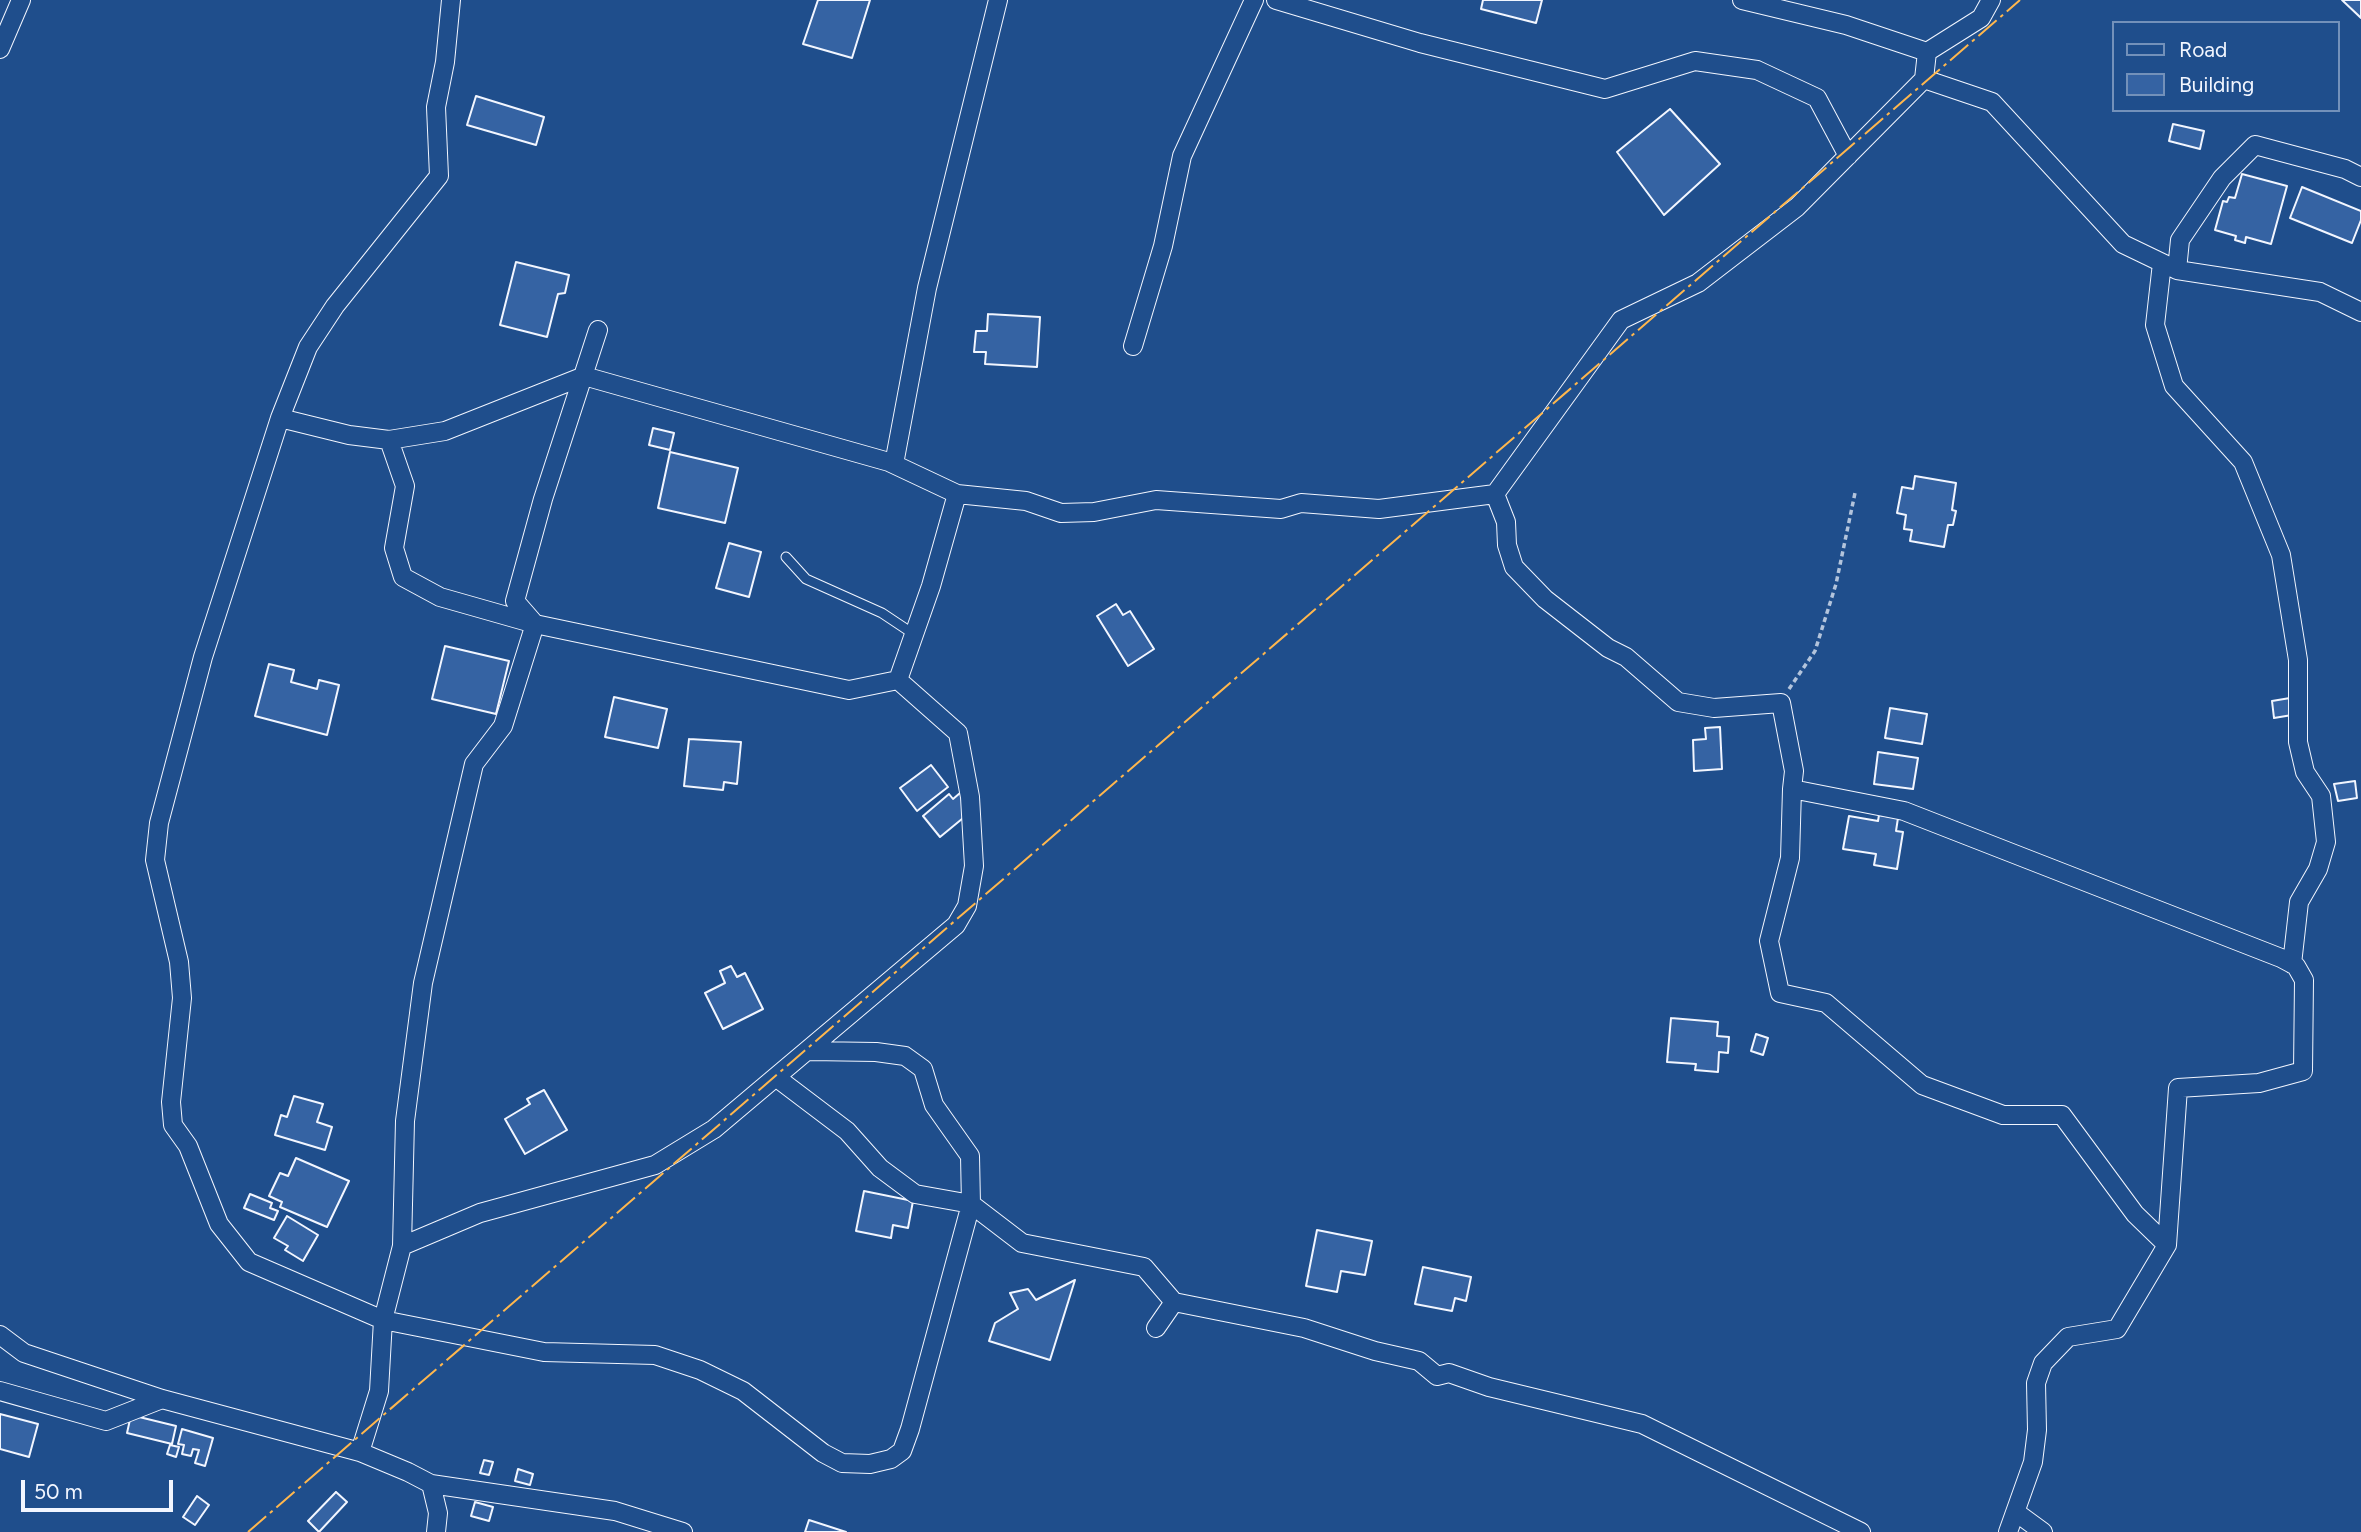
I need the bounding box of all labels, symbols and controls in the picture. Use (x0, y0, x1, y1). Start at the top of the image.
legend (2112, 21, 2340, 112)
text: Road (2179, 37, 2227, 62)
text: Building (2179, 72, 2254, 97)
scale bar (24, 1466, 177, 1510)
text: 50 m (34, 1479, 83, 1504)

